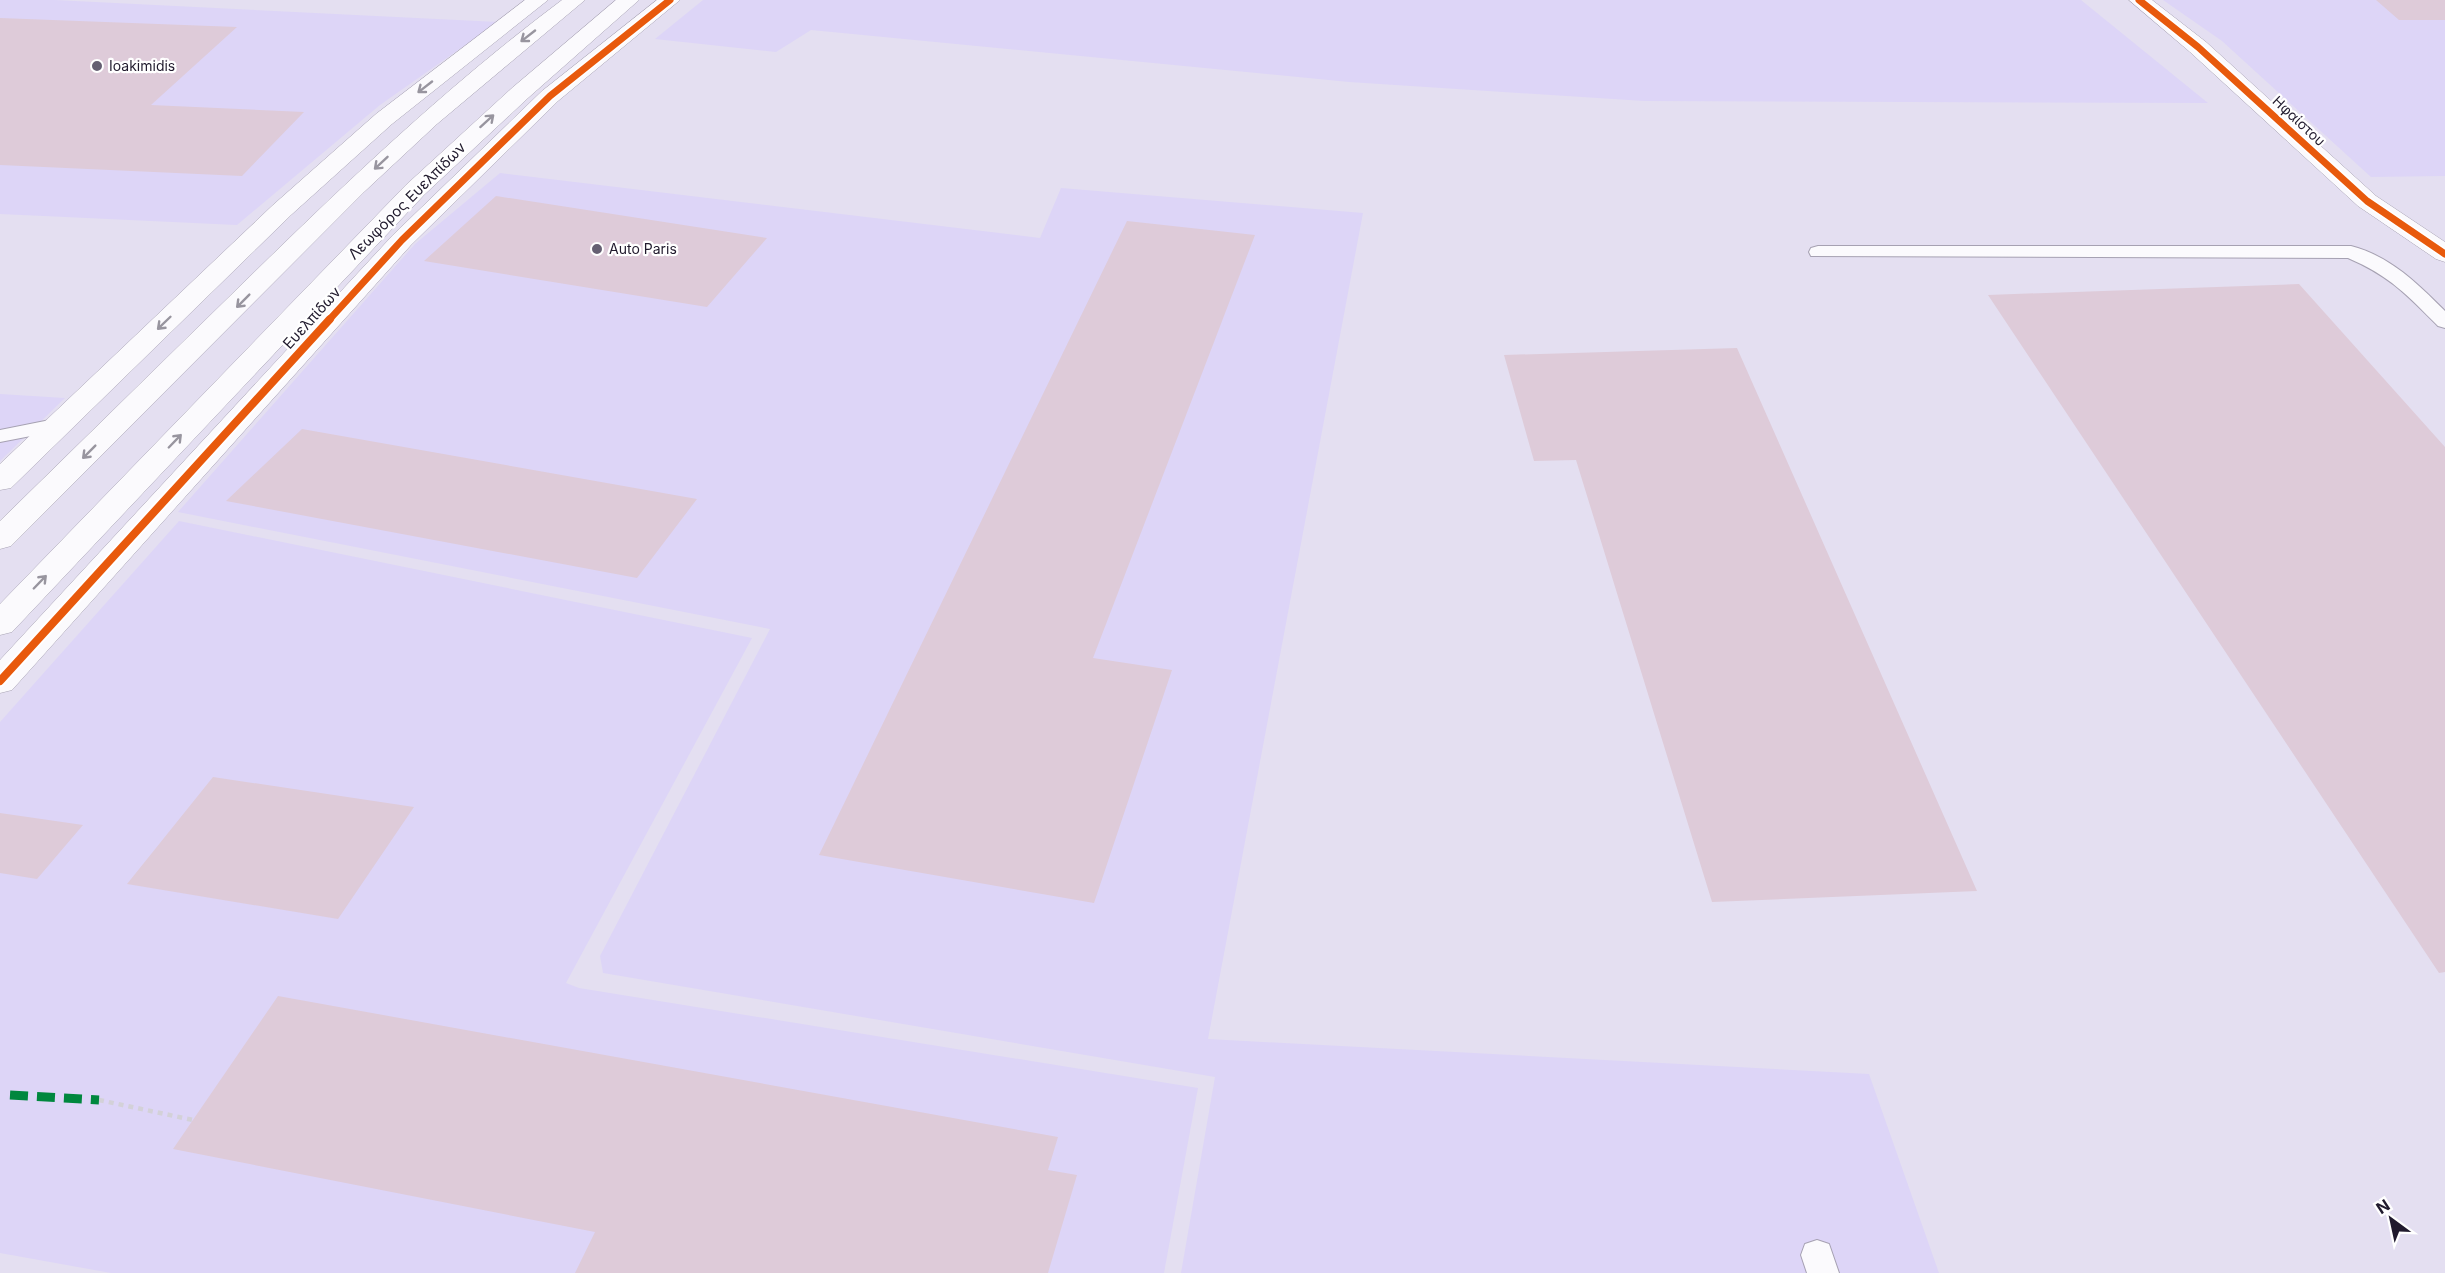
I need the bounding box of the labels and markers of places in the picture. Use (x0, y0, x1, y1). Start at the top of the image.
place label: Ioakimidis (109, 57, 175, 74)
marker: Ioakimidis (90, 59, 104, 73)
place label: Auto Paris (609, 240, 677, 257)
marker: Auto Paris (590, 242, 604, 256)

